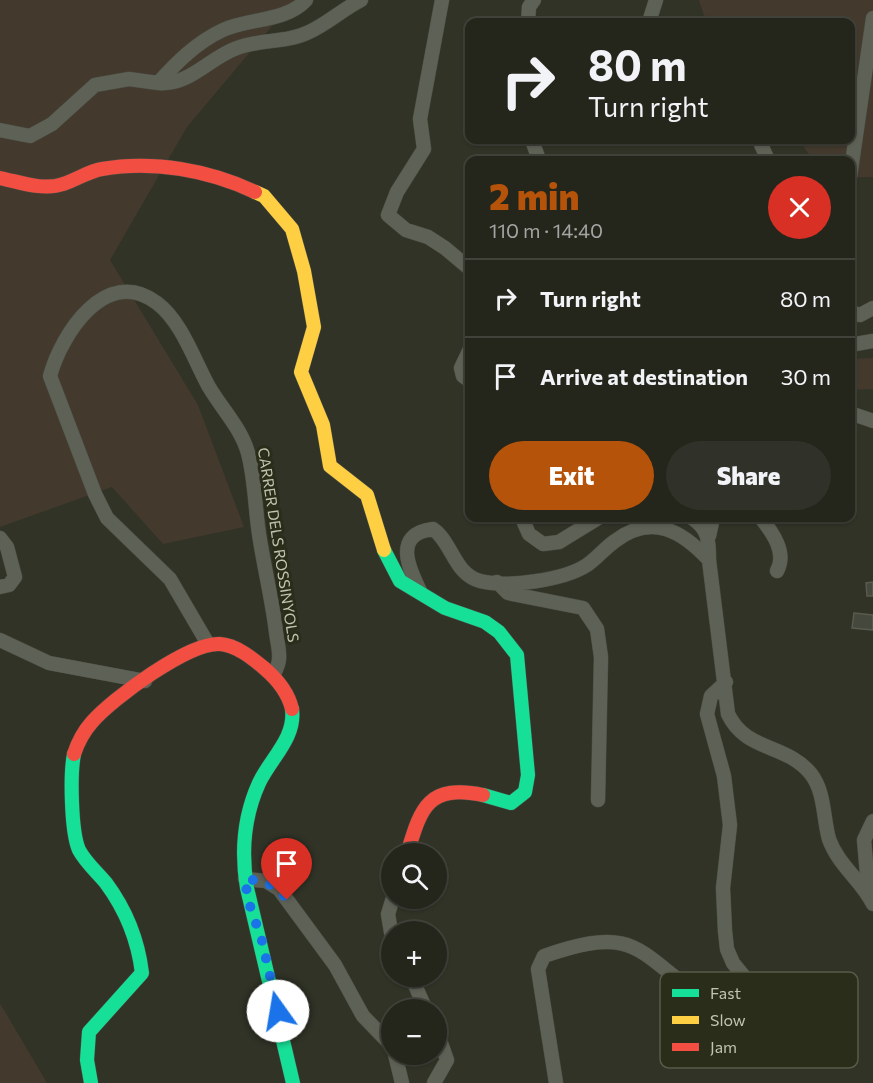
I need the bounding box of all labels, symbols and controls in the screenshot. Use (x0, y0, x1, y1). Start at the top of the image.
text: 80 m (588, 38, 687, 90)
icon: right (489, 42, 567, 120)
text: Turn right (588, 90, 708, 123)
text: 2 min (489, 173, 579, 217)
button: close (768, 176, 831, 239)
text: 110 m · 14:40 (489, 218, 603, 242)
icon: right (489, 282, 522, 315)
text: Turn right (540, 285, 641, 312)
text: 80 m (780, 285, 831, 312)
icon: arrive (489, 360, 522, 393)
text: Arrive at destination (540, 363, 748, 390)
text: 30 m (781, 363, 831, 390)
button: Exit (489, 441, 654, 510)
button: Share (666, 441, 831, 510)
street label: CARRER DELS ROSSINYOLS (255, 446, 303, 644)
pin (261, 838, 312, 900)
map controls (381, 843, 447, 1065)
button: search (381, 843, 447, 909)
icon: arrive (270, 847, 303, 880)
button: + (381, 921, 447, 987)
legend (660, 972, 858, 1068)
position arrow (246, 979, 310, 1043)
text: Fast (710, 983, 741, 1002)
button: − (381, 999, 447, 1065)
text: Slow (710, 1010, 746, 1029)
text: Jam (710, 1037, 737, 1056)

